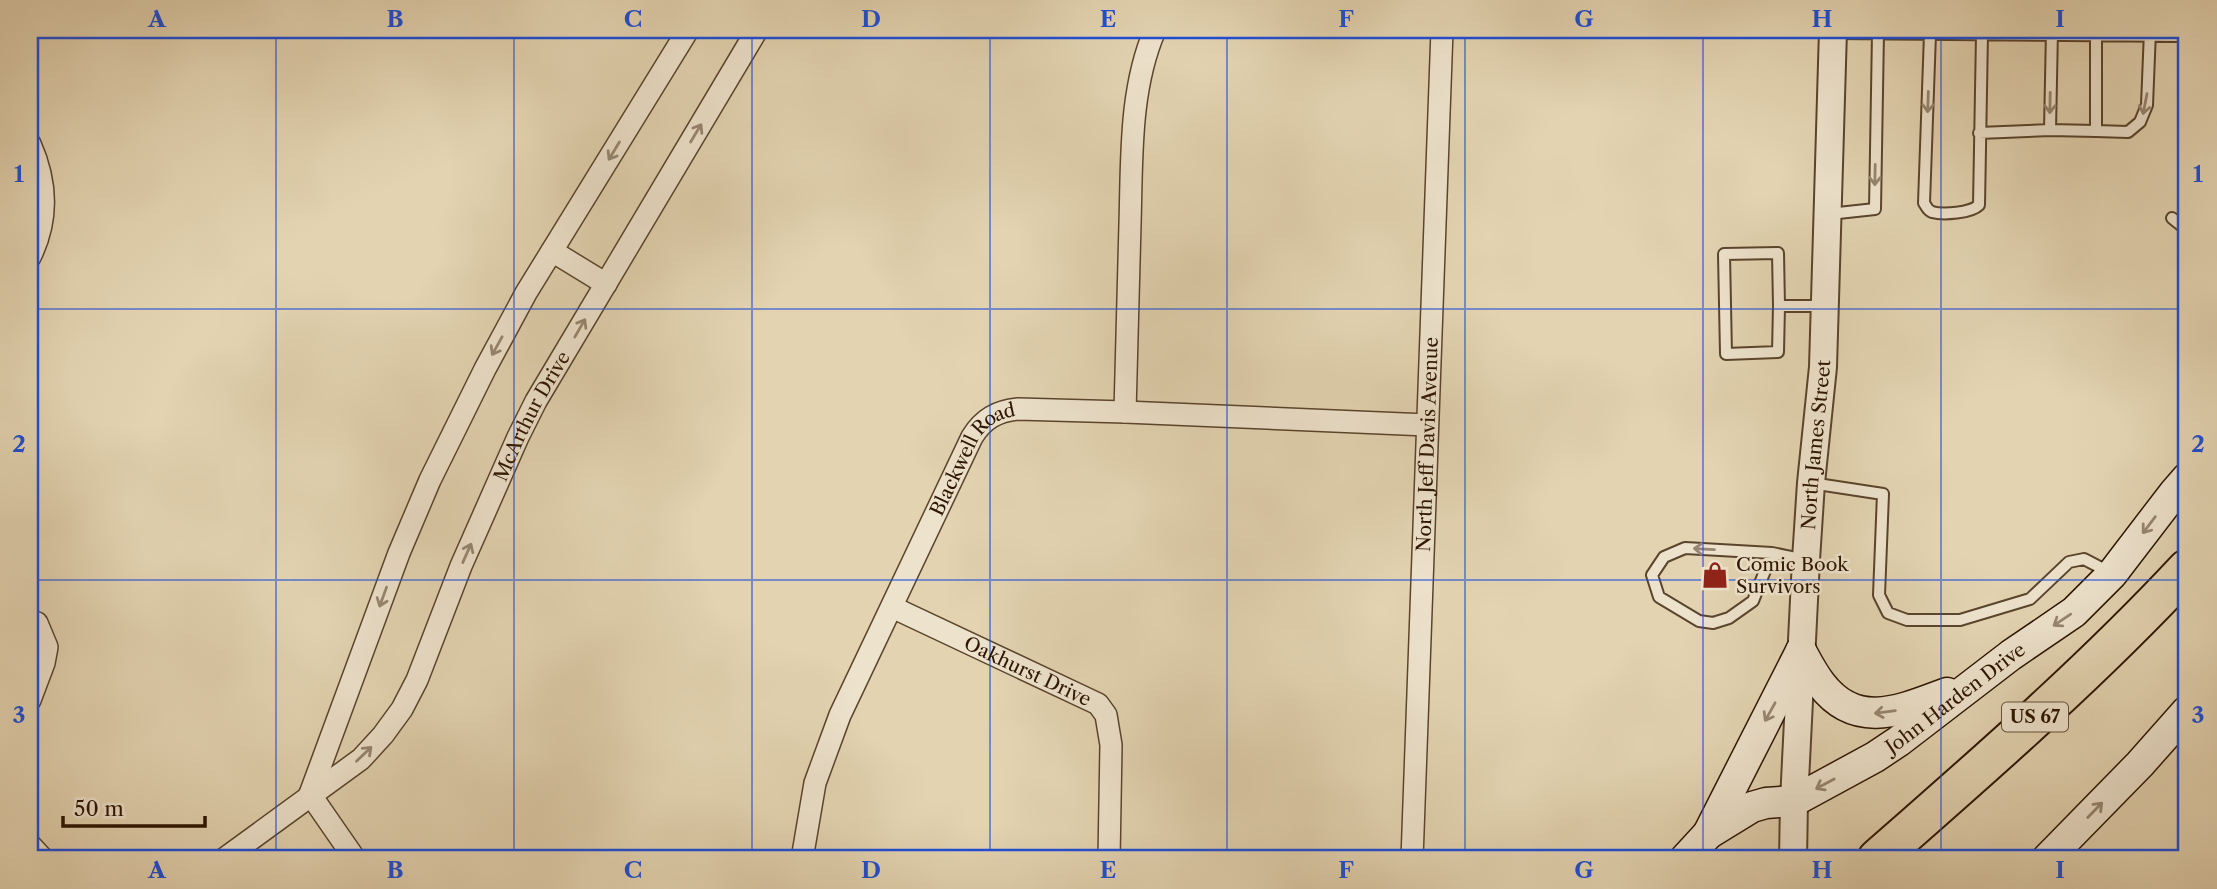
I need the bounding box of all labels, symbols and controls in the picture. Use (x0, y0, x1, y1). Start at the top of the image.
text: A (147, 5, 167, 33)
text: B (386, 5, 404, 33)
text: C (624, 5, 642, 33)
text: D (861, 5, 881, 33)
text: E (1100, 5, 1116, 33)
text: F (1338, 5, 1354, 33)
text: G (1574, 5, 1594, 33)
text: H (1812, 5, 1833, 33)
text: I (2055, 5, 2065, 33)
one-way arrow (1921, 90, 1934, 113)
one-way arrow (2044, 92, 2057, 115)
one-way arrow (2138, 92, 2152, 115)
one-way arrow (690, 123, 704, 143)
one-way arrow (606, 140, 620, 160)
text: 1 (14, 160, 25, 188)
text: 1 (2193, 160, 2204, 188)
one-way arrow (1869, 163, 1882, 186)
one-way arrow (573, 319, 587, 339)
one-way arrow (490, 335, 503, 356)
street label: North Jeff Davis Avenue (1412, 336, 1442, 552)
street label: McArthur Drive (489, 347, 575, 485)
street label: North James Street (1796, 359, 1835, 530)
street label: Blackwell Road (925, 398, 1017, 519)
text: 2 (12, 430, 26, 458)
text: 2 (2191, 430, 2205, 458)
one-way arrow (2141, 515, 2156, 534)
one-way arrow (1693, 542, 1716, 555)
one-way arrow (461, 543, 474, 564)
place label: Comic Book Survivors (1736, 553, 1849, 598)
shop icon: Comic Book Survivors (1700, 560, 1730, 590)
one-way arrow (376, 586, 388, 608)
one-way arrow (2053, 613, 2072, 627)
street label: Oakhurst Drive (960, 631, 1095, 711)
street label: John Harden Drive (1878, 637, 2029, 760)
text: 3 (13, 701, 26, 729)
one-way arrow (1763, 701, 1776, 722)
text: 3 (2192, 701, 2205, 729)
road number: US 67 (2002, 702, 2068, 732)
one-way arrow (1874, 705, 1897, 718)
one-way arrow (356, 745, 373, 762)
one-way arrow (1816, 777, 1836, 791)
scale bar (63, 784, 205, 828)
text: 50 m (74, 796, 124, 821)
one-way arrow (2086, 802, 2103, 819)
text: A (147, 856, 167, 884)
text: B (386, 856, 404, 884)
text: C (624, 856, 642, 884)
text: D (861, 856, 881, 884)
text: E (1100, 856, 1116, 884)
text: F (1338, 856, 1354, 884)
text: G (1574, 856, 1594, 884)
text: H (1812, 856, 1833, 884)
text: I (2055, 856, 2065, 884)

